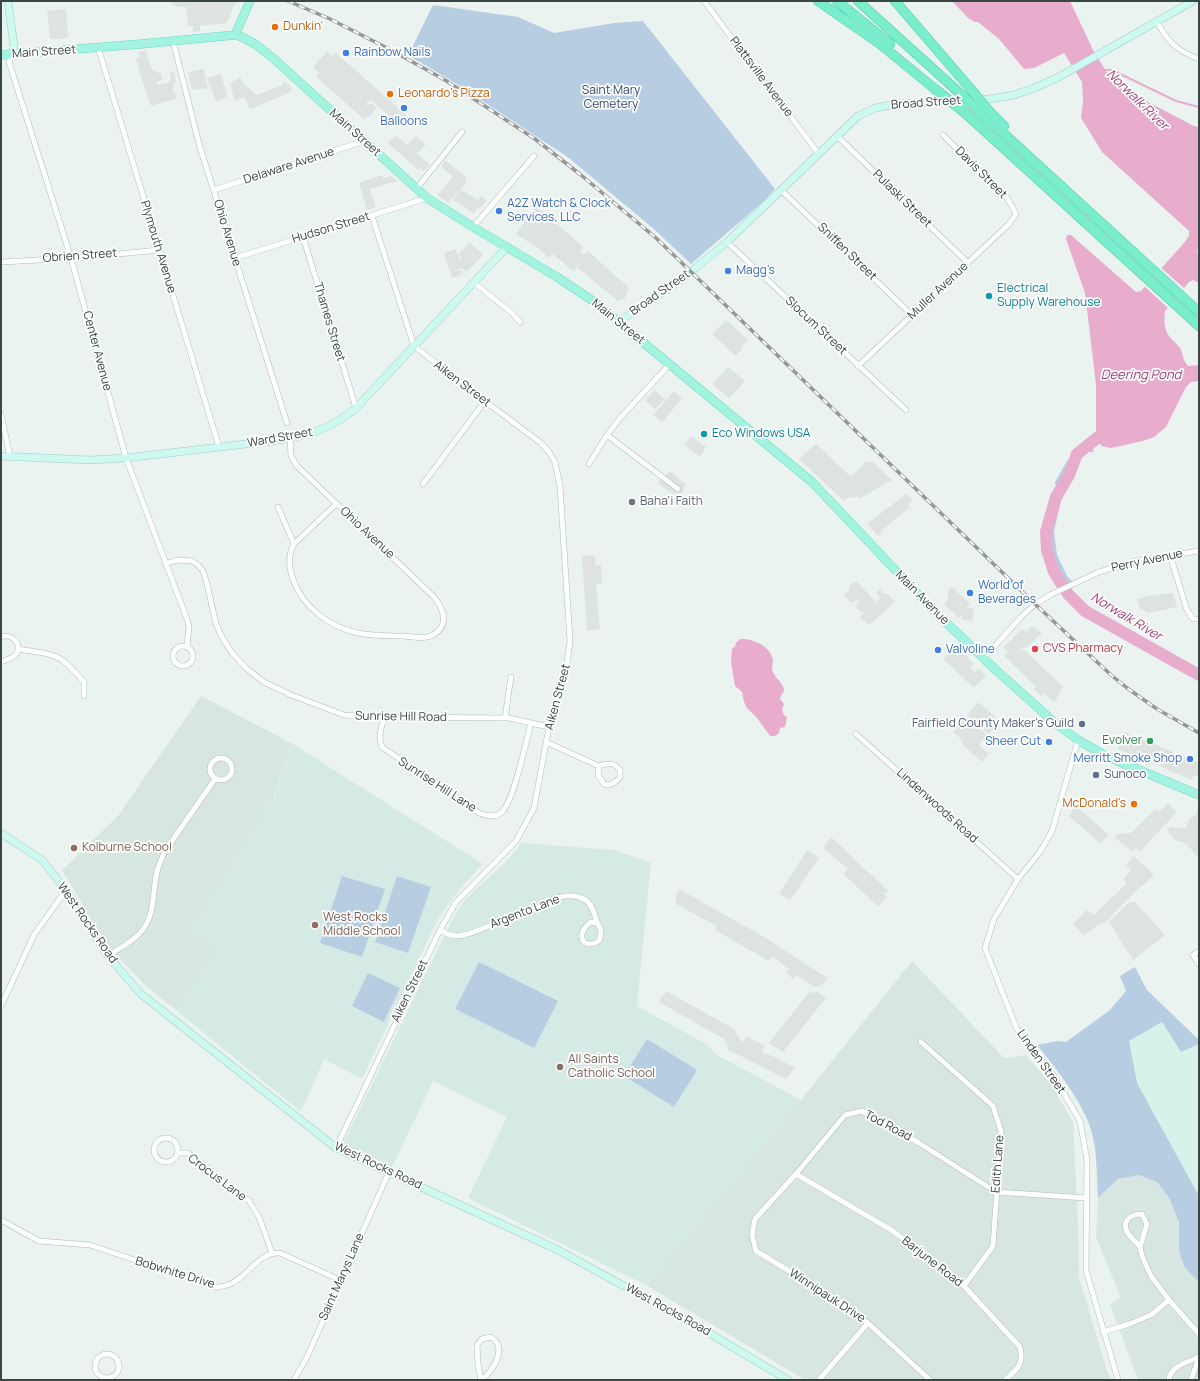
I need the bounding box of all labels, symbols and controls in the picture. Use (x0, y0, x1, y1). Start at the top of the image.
place label: Dunkin' (283, 20, 323, 34)
marker: Dunkin' (270, 22, 280, 32)
street label: Plattsville Avenue (726, 34, 796, 120)
street label: Main Street (11, 43, 77, 61)
place label: Rainbow Nails (354, 46, 431, 60)
marker: Rainbow Nails (341, 48, 351, 58)
water label: Norwalk River (1103, 67, 1171, 133)
park label: Saint Mary Cemetery (582, 84, 640, 112)
place label: Leonardo’s Pizza (398, 87, 490, 101)
marker: Leonardo’s Pizza (385, 89, 395, 99)
street label: Broad Street (891, 93, 961, 113)
marker: Balloons (399, 103, 409, 113)
street label: Main Street (326, 106, 384, 160)
place label: Balloons (380, 115, 428, 129)
street label: Davis Street (952, 144, 1010, 202)
street label: Delaware Avenue (242, 145, 336, 187)
street label: Pulaski Street (869, 167, 935, 231)
place label: A2Z Watch & Clock Services, LLC (507, 197, 611, 225)
street label: Ohio Avenue (210, 198, 244, 268)
street label: Plymouth Avenue (137, 199, 179, 295)
marker: A2Z Watch & Clock Services, LLC (494, 206, 504, 216)
street label: Hudson Street (290, 209, 372, 247)
street label: Sniffen Street (814, 220, 880, 284)
street label: Obrien Street (42, 246, 118, 266)
street label: Muller Avenue (905, 259, 971, 323)
place label: Magg's (736, 264, 775, 278)
marker: Magg's (723, 266, 733, 276)
street label: Broad Street (627, 267, 693, 319)
street label: Thames Street (310, 281, 348, 363)
place label: Electrical Supply Warehouse (997, 282, 1101, 310)
marker: Electrical Supply Warehouse (984, 291, 994, 301)
street label: Slocum Street (782, 294, 850, 358)
street label: Main Street (588, 296, 648, 348)
street label: Center Avenue (79, 310, 115, 392)
street label: Aiken Street (431, 358, 493, 410)
water label: Deering Pond (1101, 367, 1181, 383)
street label: Ward Street (246, 425, 314, 451)
place label: Eco Windows USA (712, 427, 810, 441)
marker: Eco Windows USA (699, 429, 709, 439)
place label: Baha'i Faith (640, 495, 703, 509)
marker: Baha'i Faith (627, 497, 637, 507)
street label: Ohio Avenue (337, 504, 397, 562)
street label: Perry Avenue (1110, 546, 1184, 576)
street label: Main Avenue (892, 568, 952, 628)
place label: World of Beverages (978, 579, 1036, 607)
marker: World of Beverages (965, 588, 975, 598)
water label: Norwalk River (1088, 590, 1164, 644)
place label: CVS Pharmacy (1043, 642, 1123, 656)
place label: Valvoline (946, 643, 995, 657)
marker: CVS Pharmacy (1030, 644, 1040, 654)
marker: Valvoline (933, 645, 943, 655)
street label: Aiken Street (542, 662, 574, 732)
street label: Sunrise Hill Road (355, 709, 447, 725)
place label: Fairfield County Maker's Guild (912, 717, 1074, 731)
marker: Fairfield County Maker's Guild (1077, 719, 1087, 729)
place label: Evolver (1102, 734, 1142, 748)
place label: Sheer Cut (985, 735, 1041, 749)
marker: Evolver (1145, 736, 1155, 746)
marker: Sheer Cut (1044, 737, 1054, 747)
place label: Merritt Smoke Shop (1074, 752, 1182, 766)
street label: Sunrise Hill Lane (395, 754, 479, 816)
marker: Merritt Smoke Shop (1185, 754, 1195, 764)
street label: Lindenwoods Road (893, 766, 981, 846)
place label: Sunoco (1104, 768, 1146, 782)
marker: Sunoco (1091, 770, 1101, 780)
place label: McDonald's (1063, 797, 1126, 811)
marker: McDonald's (1129, 799, 1139, 809)
place label: Kolburne School (82, 841, 172, 855)
marker: Kolburne School (69, 843, 79, 853)
street label: West Rocks Road (54, 880, 120, 966)
street label: Argento Lane (488, 892, 562, 932)
place label: West Rocks Middle School (323, 911, 400, 939)
marker: West Rocks Middle School (310, 920, 320, 930)
street label: Aiken Street (389, 957, 431, 1025)
street label: Linden Street (1014, 1027, 1068, 1097)
place label: All Saints Catholic School (568, 1053, 655, 1081)
marker: All Saints Catholic School (555, 1062, 565, 1072)
street label: Tod Road (862, 1108, 914, 1144)
street label: Edith Lane (989, 1135, 1007, 1193)
street label: West Rocks Road (332, 1139, 424, 1193)
street label: Crocus Lane (185, 1151, 249, 1205)
street label: Saint Marys Lane (316, 1231, 368, 1323)
street label: Barjune Road (899, 1234, 965, 1290)
street label: Bobwhite Drive (133, 1254, 217, 1292)
street label: Winnipauk Drive (786, 1266, 868, 1326)
street label: West Rocks Road (623, 1281, 713, 1339)

